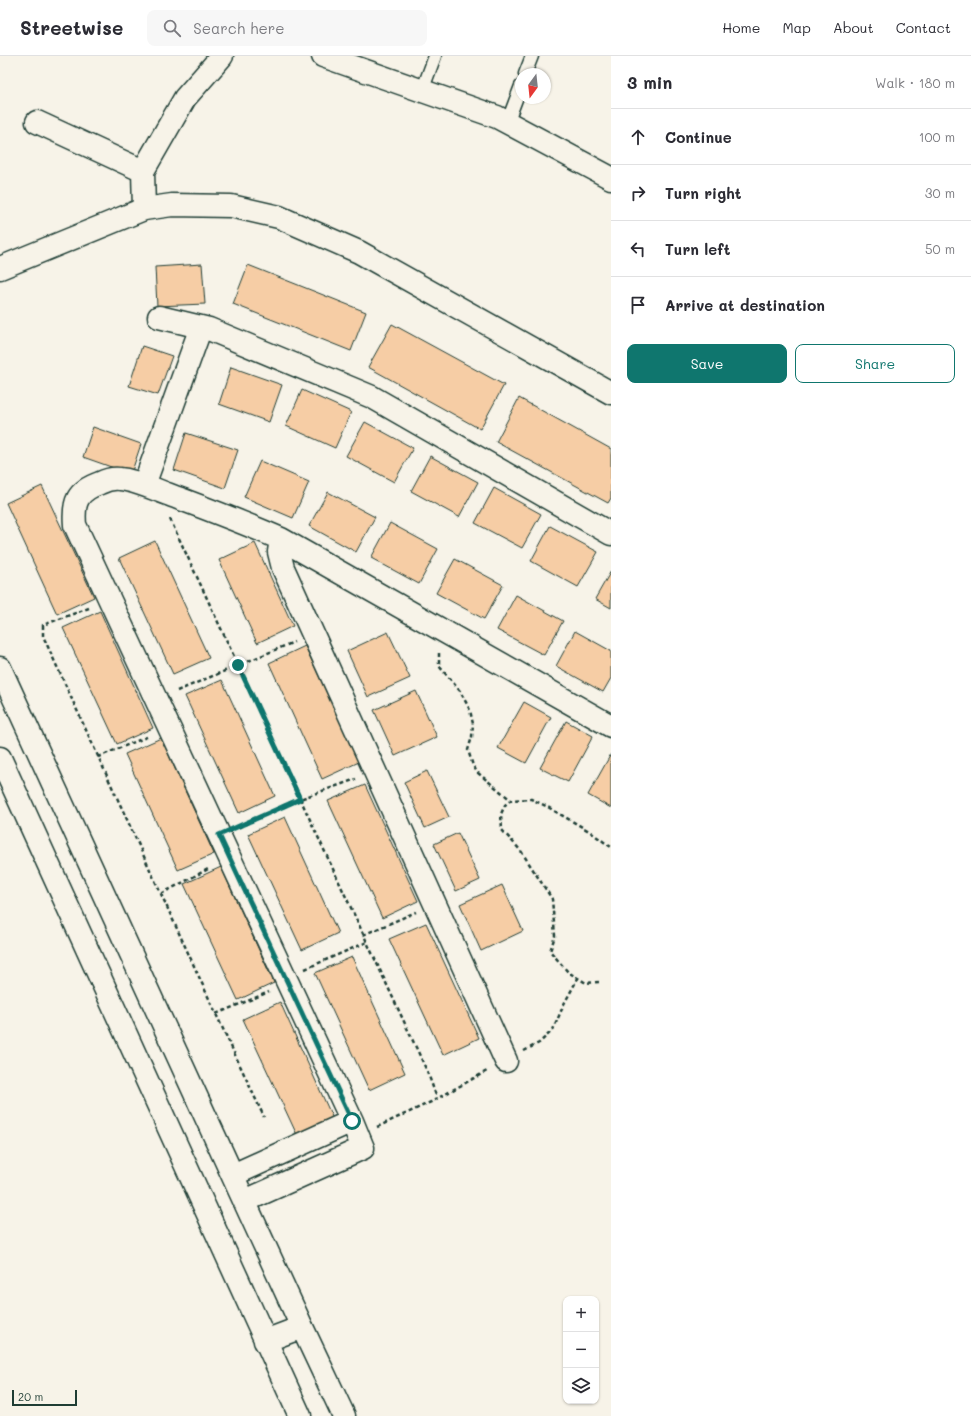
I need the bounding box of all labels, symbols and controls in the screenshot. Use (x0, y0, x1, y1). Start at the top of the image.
search box (147, 10, 427, 46)
text: Streetwise (20, 15, 123, 40)
icon: search (161, 17, 183, 39)
text: Search here (193, 18, 285, 38)
text: Home (722, 18, 760, 37)
text: Map (782, 18, 811, 37)
text: About (833, 18, 874, 37)
text: Contact (896, 18, 951, 37)
north arrow (515, 68, 551, 104)
text: 3 min (627, 71, 672, 93)
text: Walk · 180 m (875, 74, 955, 91)
icon: ahead (627, 126, 649, 148)
text: Continue (665, 127, 732, 147)
text: 100 m (919, 128, 955, 145)
icon: right (627, 182, 649, 204)
text: Turn right (665, 183, 742, 203)
text: 30 m (925, 184, 955, 201)
icon: left (627, 238, 649, 260)
text: Turn left (665, 239, 730, 259)
text: 50 m (925, 240, 955, 257)
icon: arrive (627, 294, 649, 316)
text: Arrive at destination (665, 295, 825, 315)
button: Save (627, 344, 787, 383)
button: Share (795, 344, 955, 383)
route end (229, 656, 247, 674)
route start (343, 1112, 361, 1130)
map controls (563, 1296, 599, 1404)
button: + (563, 1296, 599, 1332)
button: − (563, 1332, 599, 1368)
button: layers (563, 1368, 599, 1404)
scale bar (12, 1388, 77, 1407)
text: 20 m (18, 1389, 43, 1404)

